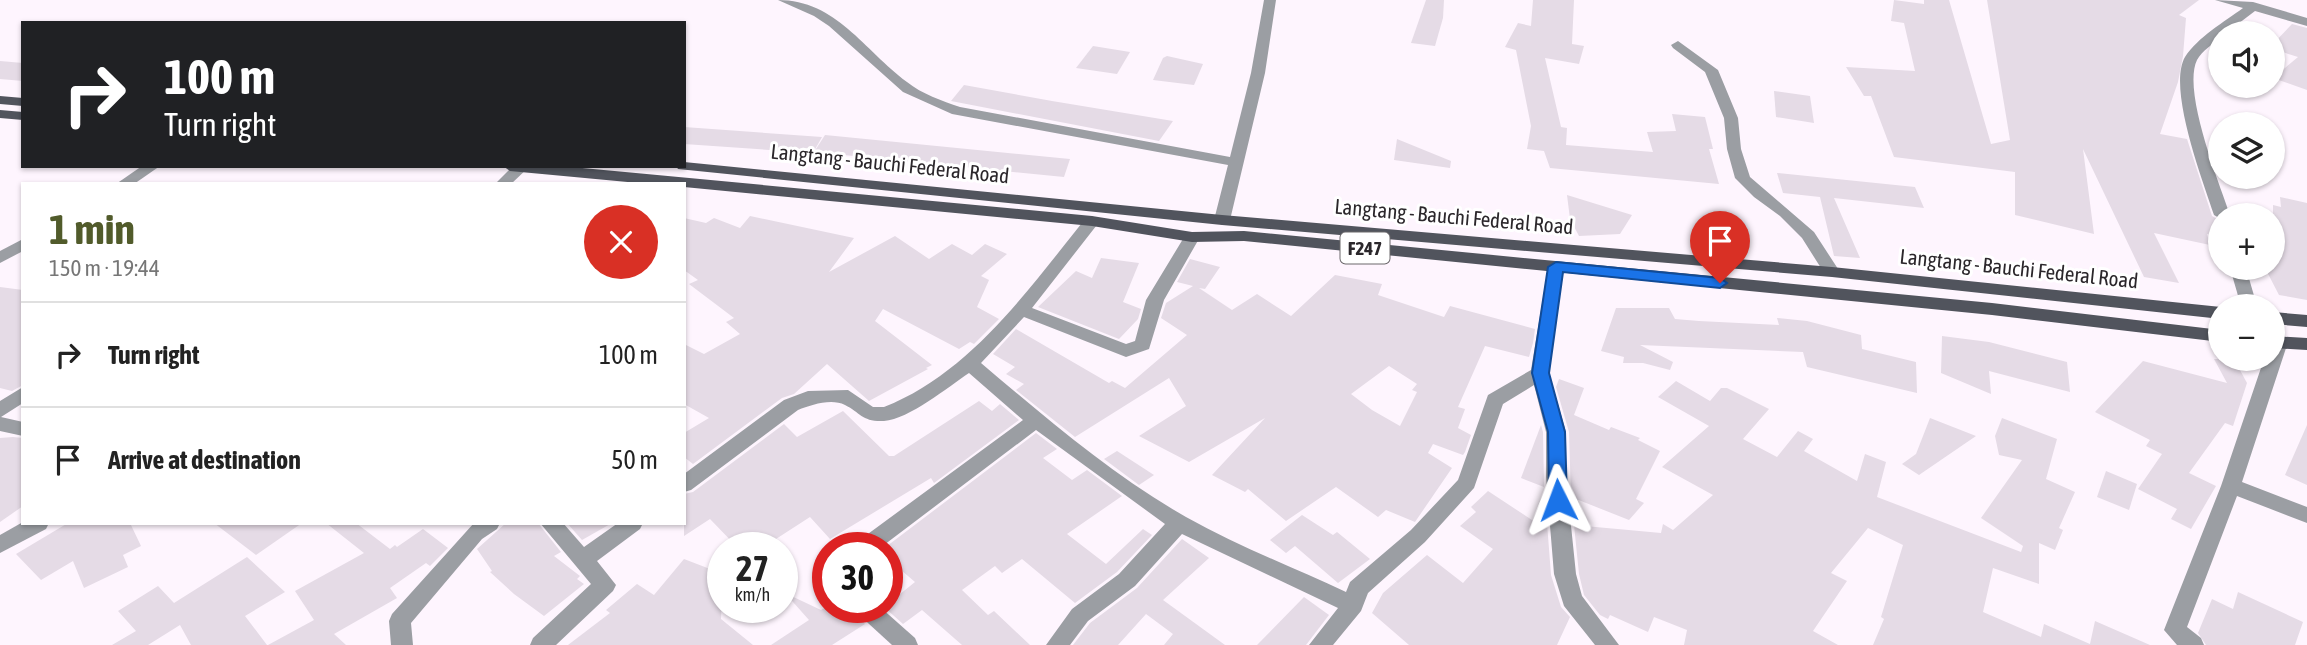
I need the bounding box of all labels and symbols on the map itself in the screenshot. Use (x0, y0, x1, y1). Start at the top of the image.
street label: Langtang - Bauchi Federal Road (770, 139, 1011, 187)
street label: Langtang - Bauchi Federal Road (1334, 194, 1575, 238)
pin (1690, 211, 1750, 283)
road number: F247 (1340, 232, 1390, 264)
street label: Langtang - Bauchi Federal Road (1899, 244, 2140, 292)
position arrow (1521, 463, 1595, 537)
speed limit sign: 30 (812, 532, 903, 623)

